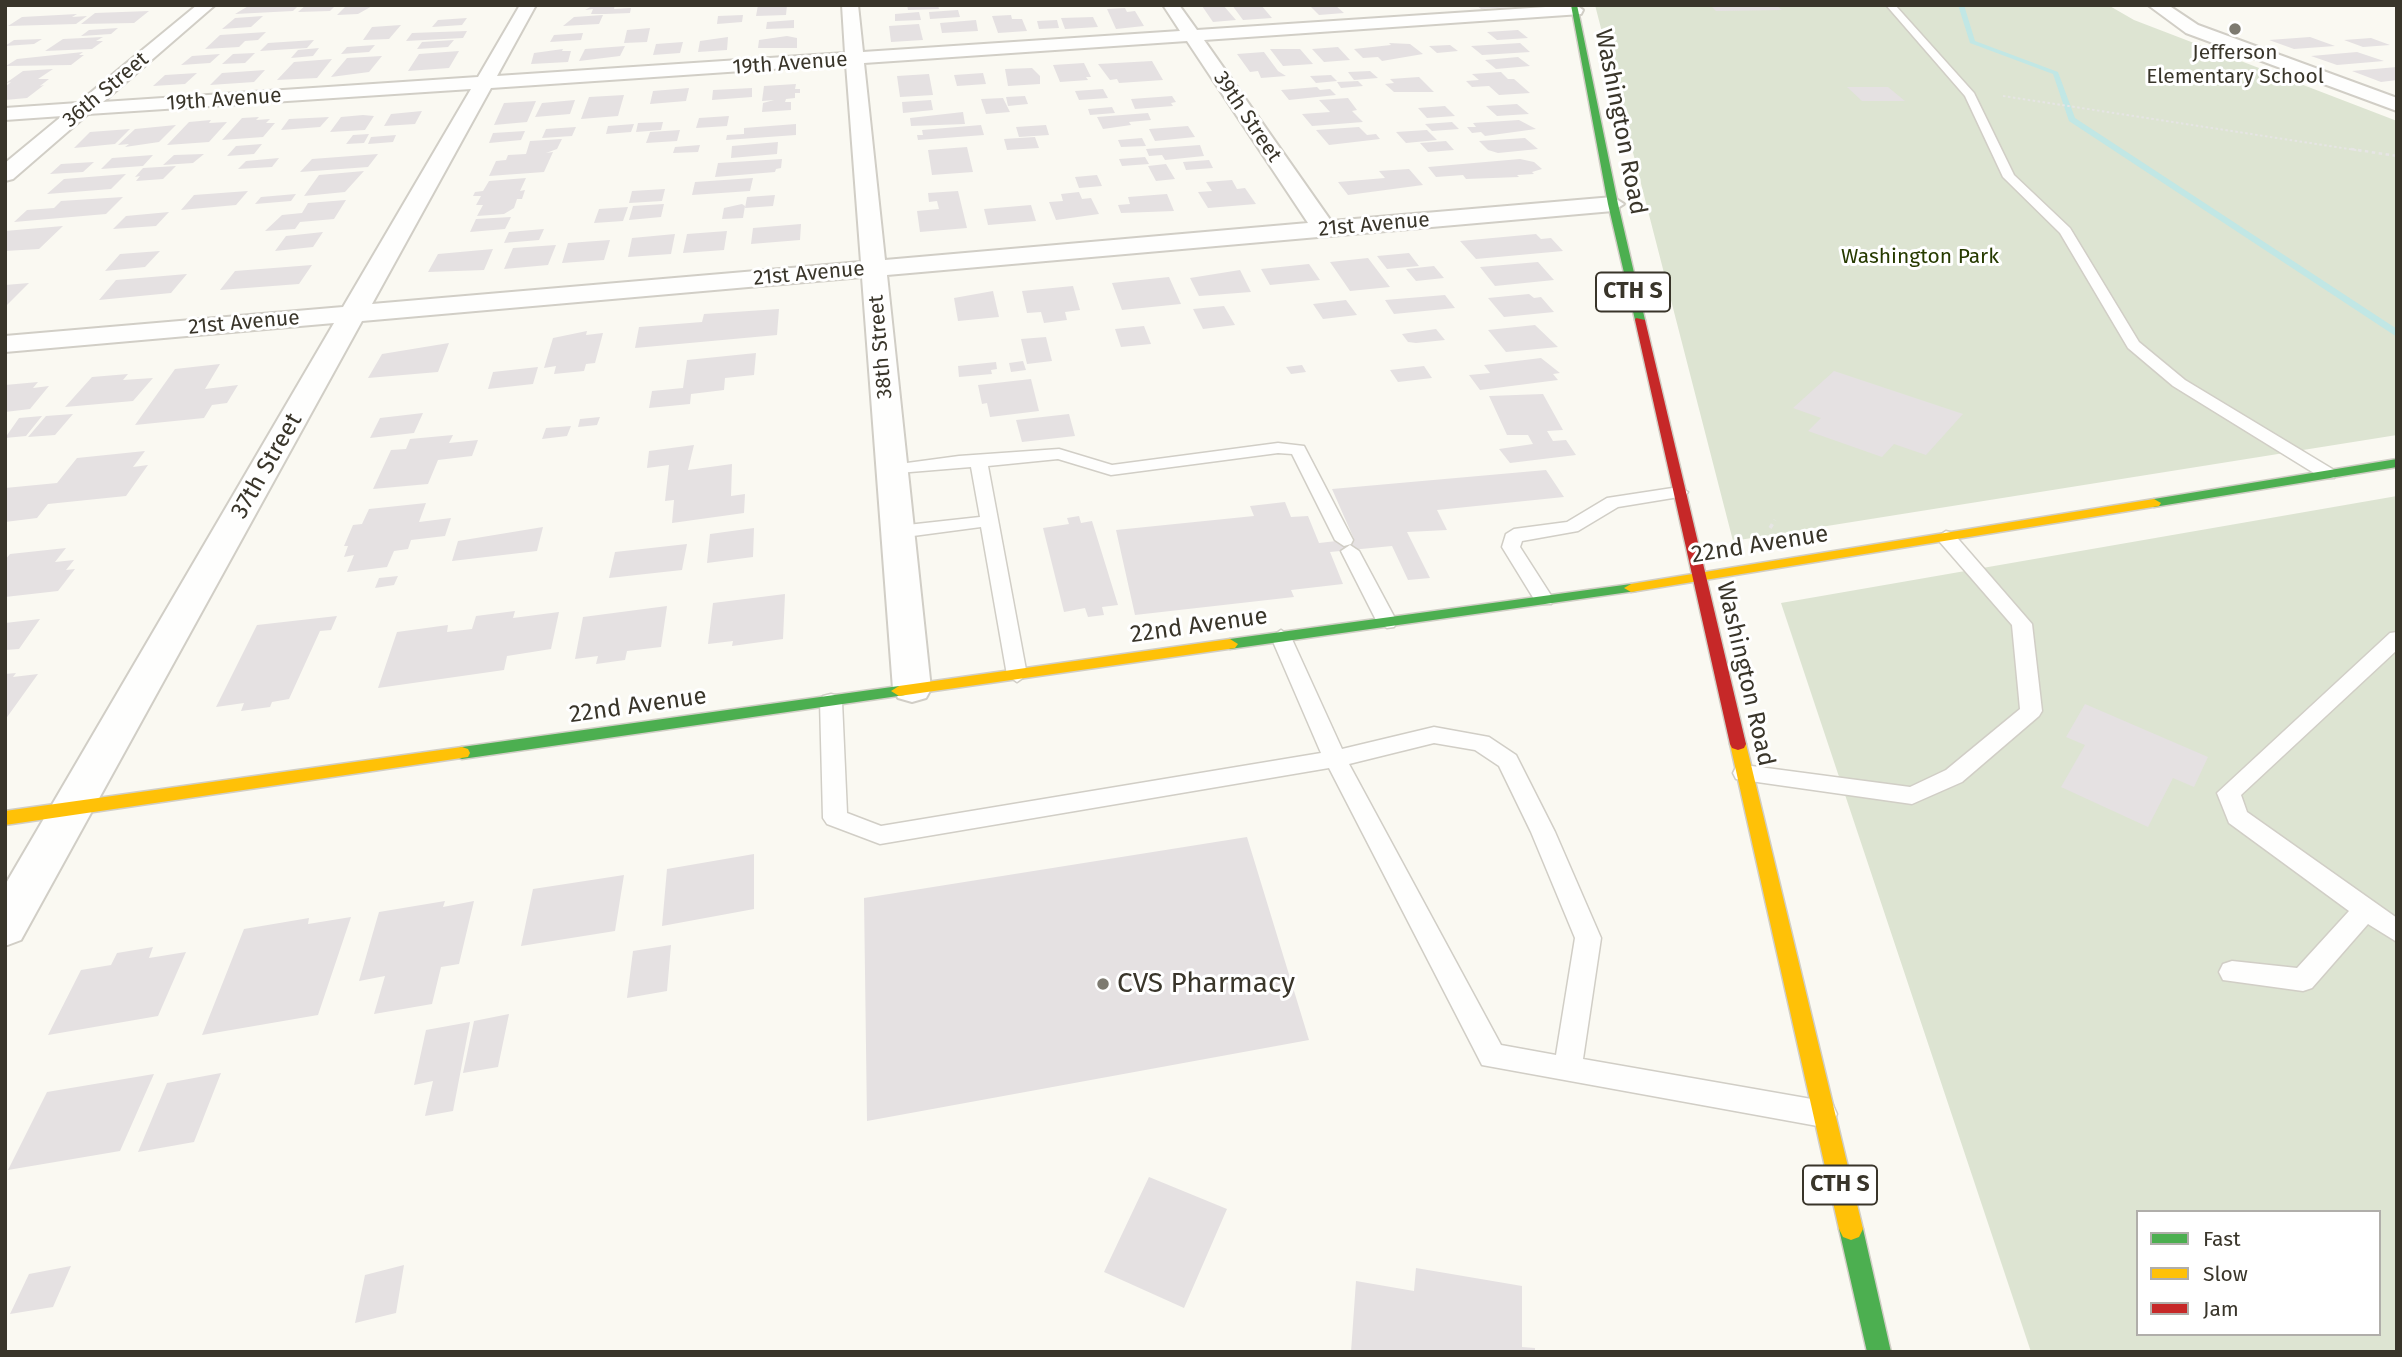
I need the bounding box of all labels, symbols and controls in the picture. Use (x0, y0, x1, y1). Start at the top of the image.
marker: Jefferson Elementary School (2227, 21, 2243, 37)
street label: Washington Road (1588, 27, 1652, 217)
place label: Jefferson Elementary School (2146, 40, 2324, 90)
street label: 36th Street (58, 47, 154, 133)
street label: 19th Avenue (732, 47, 848, 81)
street label: 39th Street (1208, 67, 1286, 167)
street label: 19th Avenue (166, 83, 282, 117)
street label: 21st Avenue (1317, 208, 1431, 242)
park label: Washington Park (1841, 244, 1999, 270)
street label: 21st Avenue (752, 257, 866, 291)
road number: CTH S (1596, 272, 1670, 312)
street label: 38th Street (864, 294, 898, 400)
street label: 21st Avenue (187, 306, 301, 340)
street label: 37th Street (225, 408, 309, 524)
street label: 22nd Avenue (1690, 520, 1830, 570)
street label: Washington Road (1710, 579, 1780, 769)
street label: 22nd Avenue (1129, 602, 1269, 650)
street label: 22nd Avenue (568, 682, 708, 730)
place label: CVS Pharmacy (1117, 967, 1295, 1001)
marker: CVS Pharmacy (1095, 976, 1111, 992)
road number: CTH S (1803, 1166, 1877, 1204)
legend (2136, 1210, 2381, 1336)
text: Fast (2203, 1226, 2241, 1252)
text: Slow (2203, 1261, 2248, 1287)
text: Jam (2203, 1296, 2239, 1322)

